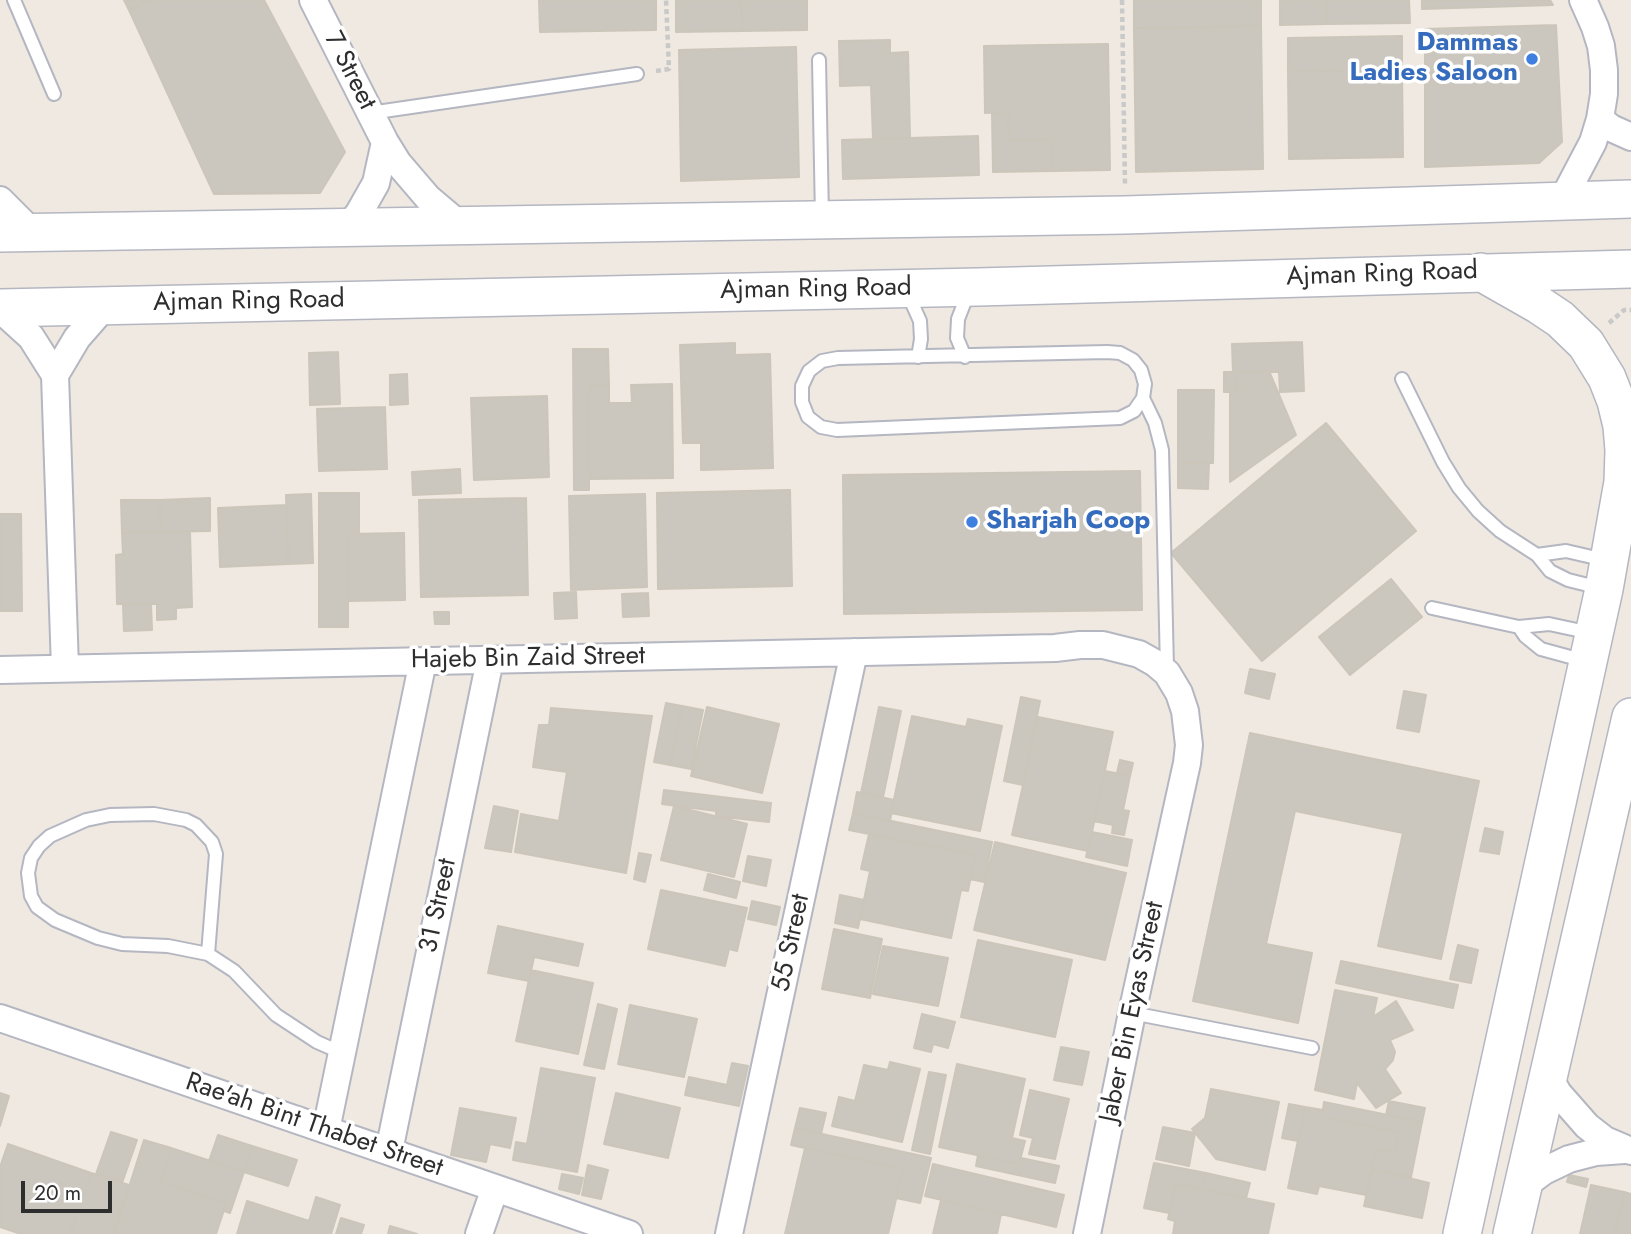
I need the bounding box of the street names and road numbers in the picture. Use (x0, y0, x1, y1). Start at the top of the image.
street label: 7 Street (316, 27, 382, 115)
street label: Ajman Ring Road (1286, 256, 1478, 294)
street label: Ajman Ring Road (720, 273, 912, 307)
street label: Ajman Ring Road (153, 285, 345, 319)
street label: Hajeb Bin Zaid Street (411, 641, 645, 677)
street label: 31 Street (414, 856, 464, 956)
street label: 55 Street (766, 891, 818, 995)
street label: Jaber Bin Eyas Street (1094, 899, 1172, 1125)
street label: Rae'ah Bint Thabet Street (181, 1067, 447, 1185)

